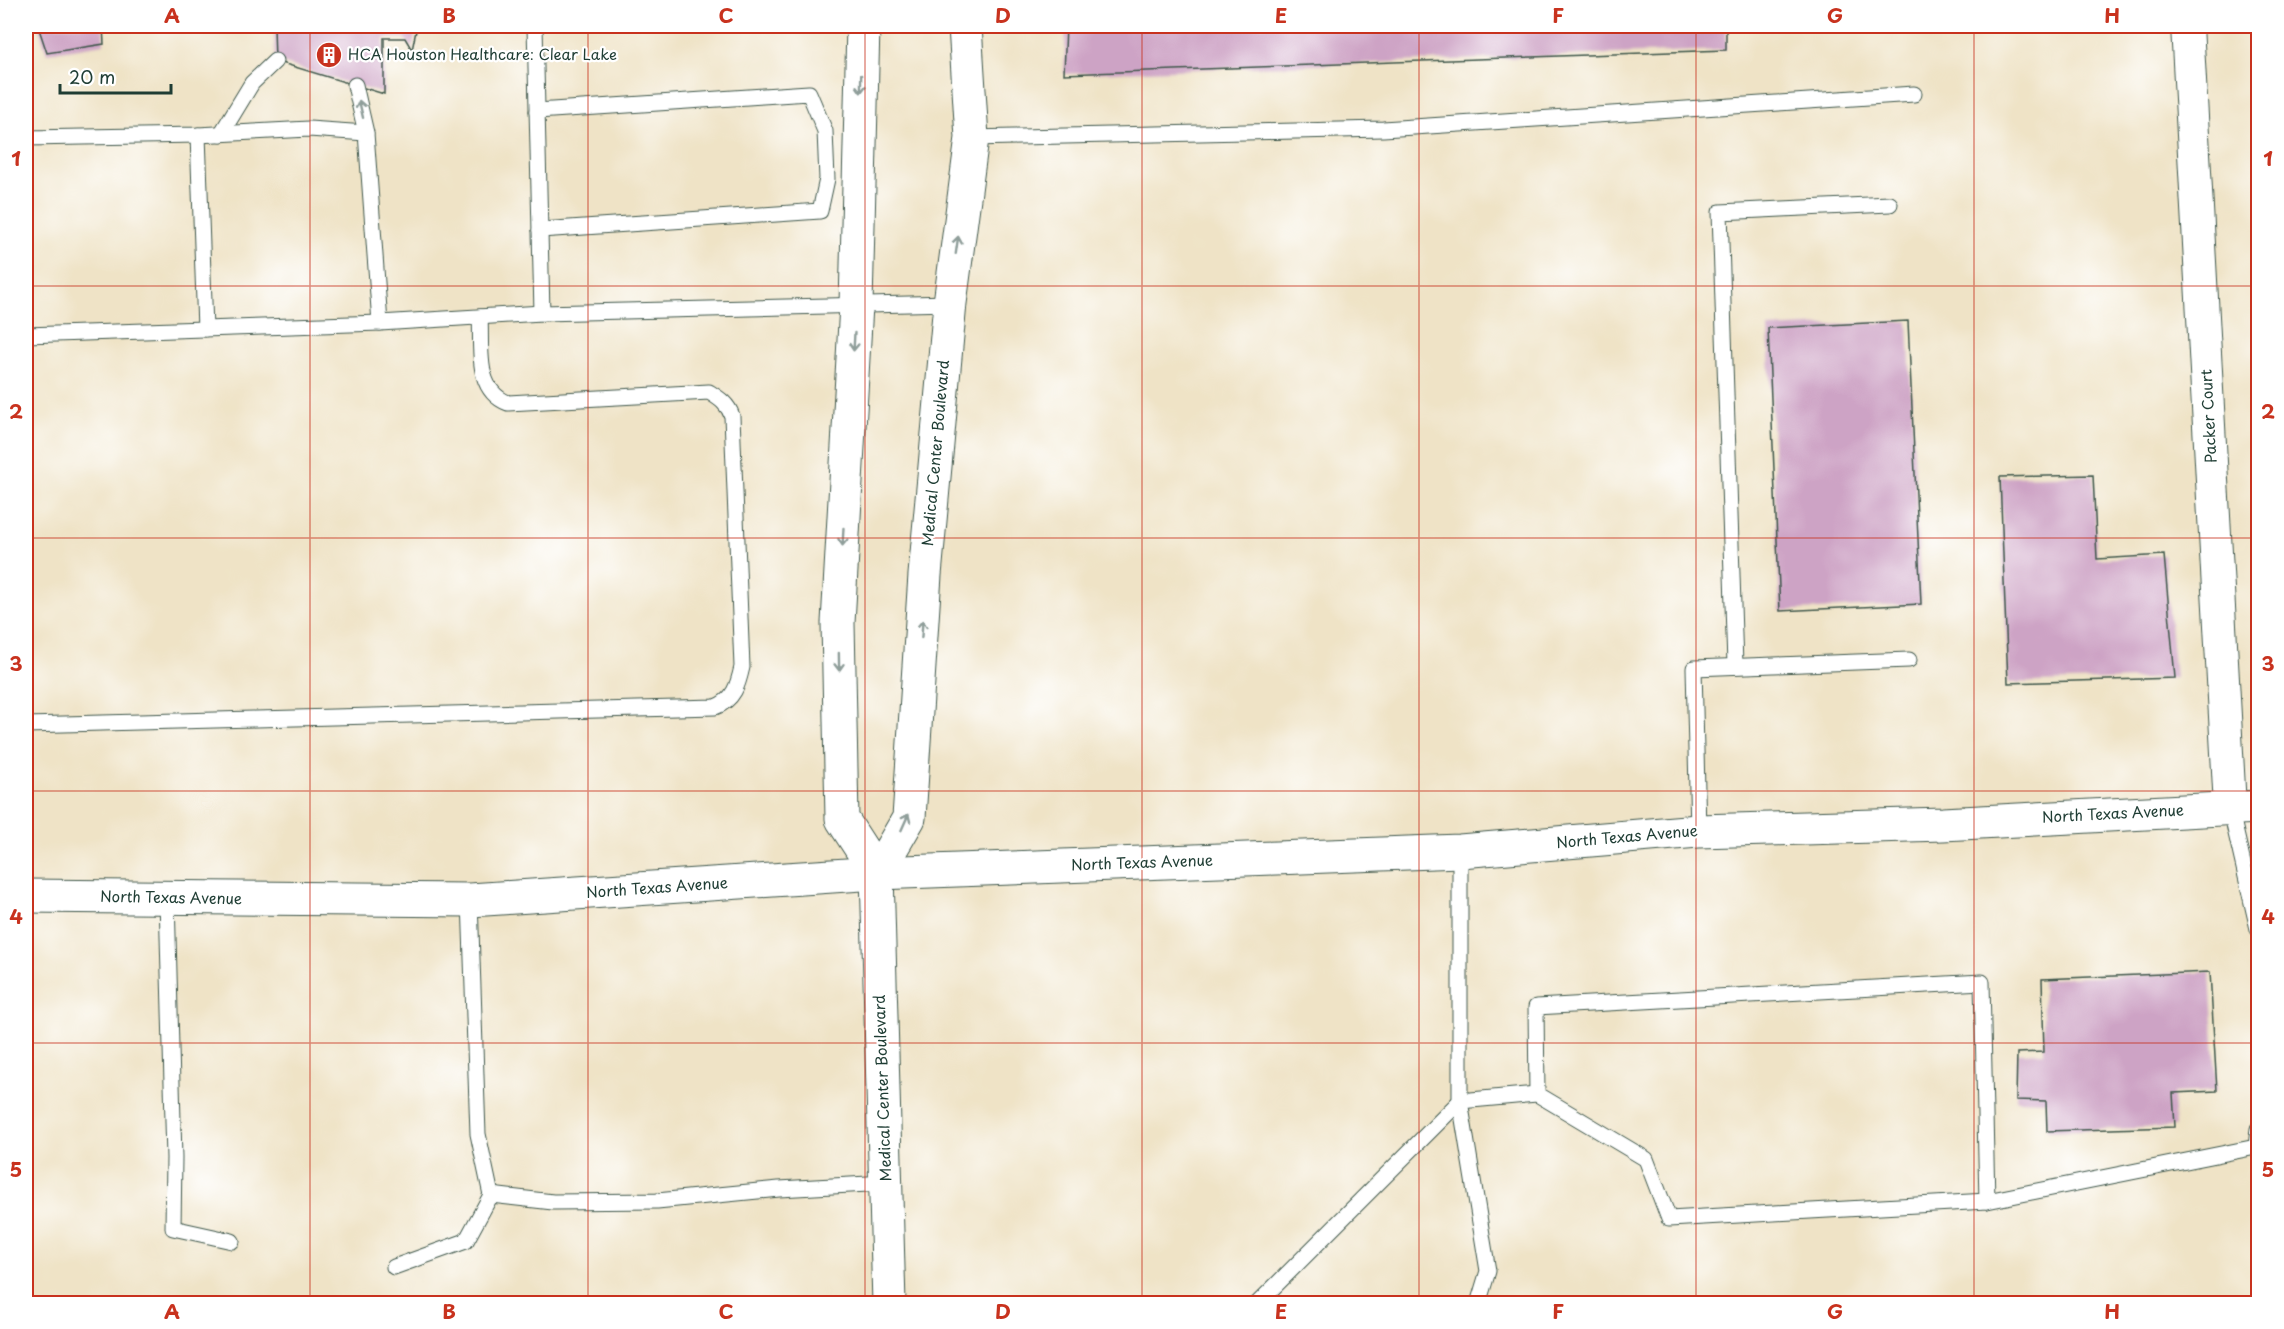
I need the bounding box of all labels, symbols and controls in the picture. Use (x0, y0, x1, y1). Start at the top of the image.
text: A (164, 0, 180, 30)
text: B (442, 0, 456, 30)
text: C (718, 0, 734, 30)
text: D (995, 0, 1011, 30)
text: E (1275, 0, 1287, 30)
text: F (1552, 0, 1564, 30)
text: G (1827, 0, 1843, 30)
text: H (2104, 0, 2120, 30)
building icon: HCA Houston Healthcare: Clear Lake (314, 40, 344, 70)
place label: HCA Houston Healthcare: Clear Lake (348, 42, 617, 65)
scale bar (60, 57, 171, 95)
text: 20 m (69, 63, 115, 90)
one-way arrow (856, 73, 867, 93)
one-way arrow (354, 100, 366, 119)
text: 1 (11, 143, 21, 173)
text: 1 (2263, 143, 2273, 173)
one-way arrow (952, 236, 963, 255)
one-way arrow (848, 331, 859, 351)
street label: Medical Center Boulevard (915, 359, 954, 547)
street label: Packer Court (2194, 369, 2221, 464)
text: 2 (9, 396, 23, 426)
text: 2 (2261, 396, 2275, 426)
one-way arrow (837, 526, 848, 546)
one-way arrow (916, 619, 927, 639)
text: 3 (9, 648, 23, 678)
text: 3 (2261, 648, 2275, 678)
one-way arrow (833, 652, 845, 672)
street label: North Texas Avenue (2041, 797, 2184, 828)
one-way arrow (900, 814, 911, 832)
street label: North Texas Avenue (1555, 818, 1699, 853)
street label: North Texas Avenue (1071, 848, 1213, 875)
street label: North Texas Avenue (585, 870, 729, 903)
street label: North Texas Avenue (100, 884, 242, 909)
text: 4 (9, 901, 23, 931)
text: 4 (2261, 901, 2275, 931)
street label: Medical Center Boulevard (867, 994, 896, 1182)
text: 5 (10, 1154, 22, 1184)
text: 5 (2262, 1154, 2274, 1184)
text: A (164, 1296, 180, 1326)
text: B (442, 1296, 456, 1326)
text: C (718, 1296, 734, 1326)
text: D (995, 1296, 1011, 1326)
text: E (1275, 1296, 1287, 1326)
text: F (1552, 1296, 1564, 1326)
text: G (1827, 1296, 1843, 1326)
text: H (2104, 1296, 2120, 1326)

